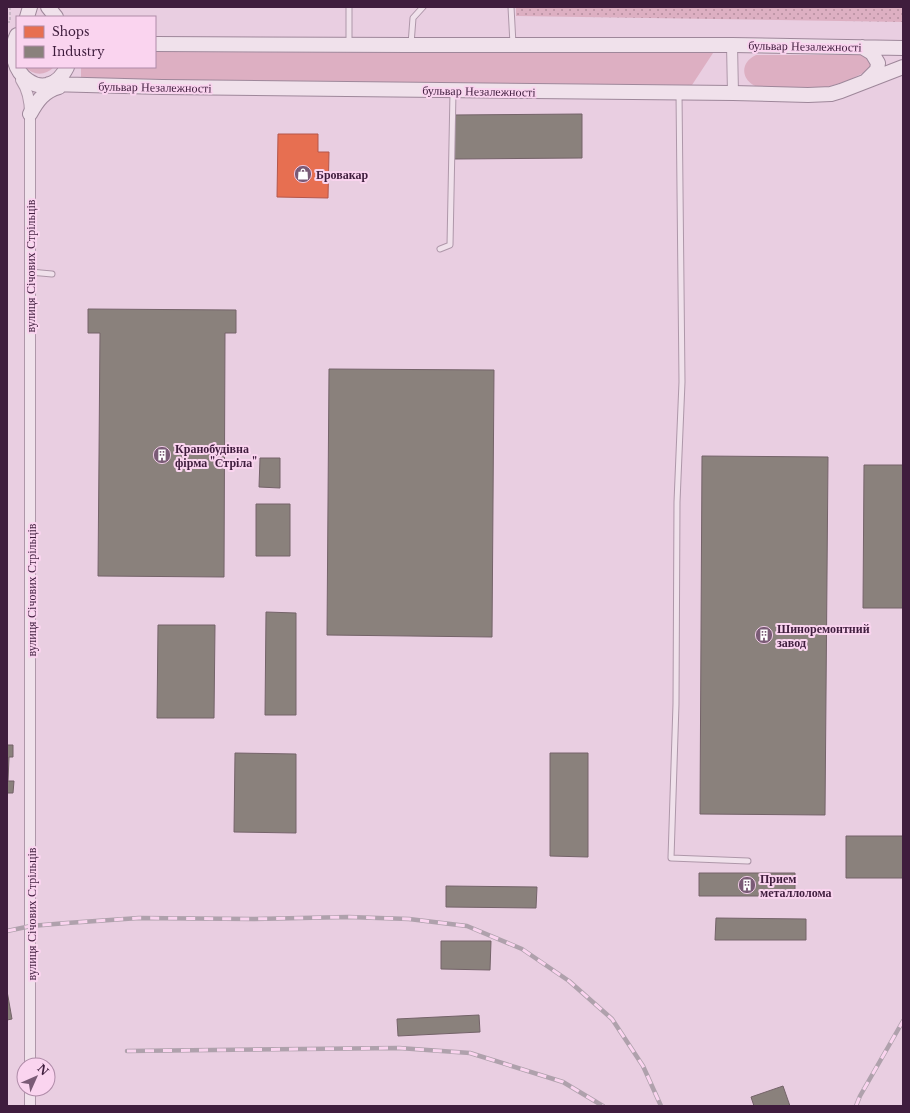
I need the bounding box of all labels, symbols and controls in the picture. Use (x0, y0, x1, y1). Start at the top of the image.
legend (16, 16, 156, 68)
text: Shops (52, 24, 89, 39)
street label: бульвар Незалежності (748, 38, 862, 54)
text: Industry (52, 44, 105, 59)
street label: бульвар Незалежності (98, 79, 212, 95)
street label: бульвар Незалежності (422, 83, 536, 99)
shop icon: Бровакар (293, 164, 313, 184)
place label: Бровакар (316, 167, 369, 182)
street label: вулиця Січових Стрільців (23, 199, 38, 332)
place label: Кранобудівна фірма "Стріла" (175, 441, 257, 470)
building icon: Кранобудівна фірма "Стріла" (152, 445, 172, 465)
street label: вулиця Січових Стрільців (24, 523, 39, 656)
place label: Шиноремонтний завод (777, 621, 870, 650)
building icon: Шиноремонтний завод (754, 625, 774, 645)
street label: вулиця Січових Стрільців (24, 847, 39, 980)
place label: Прием металлолома (760, 871, 832, 900)
building icon: Прием металлолома (737, 875, 757, 895)
north arrow (16, 1057, 56, 1097)
text: N (34, 1061, 52, 1079)

